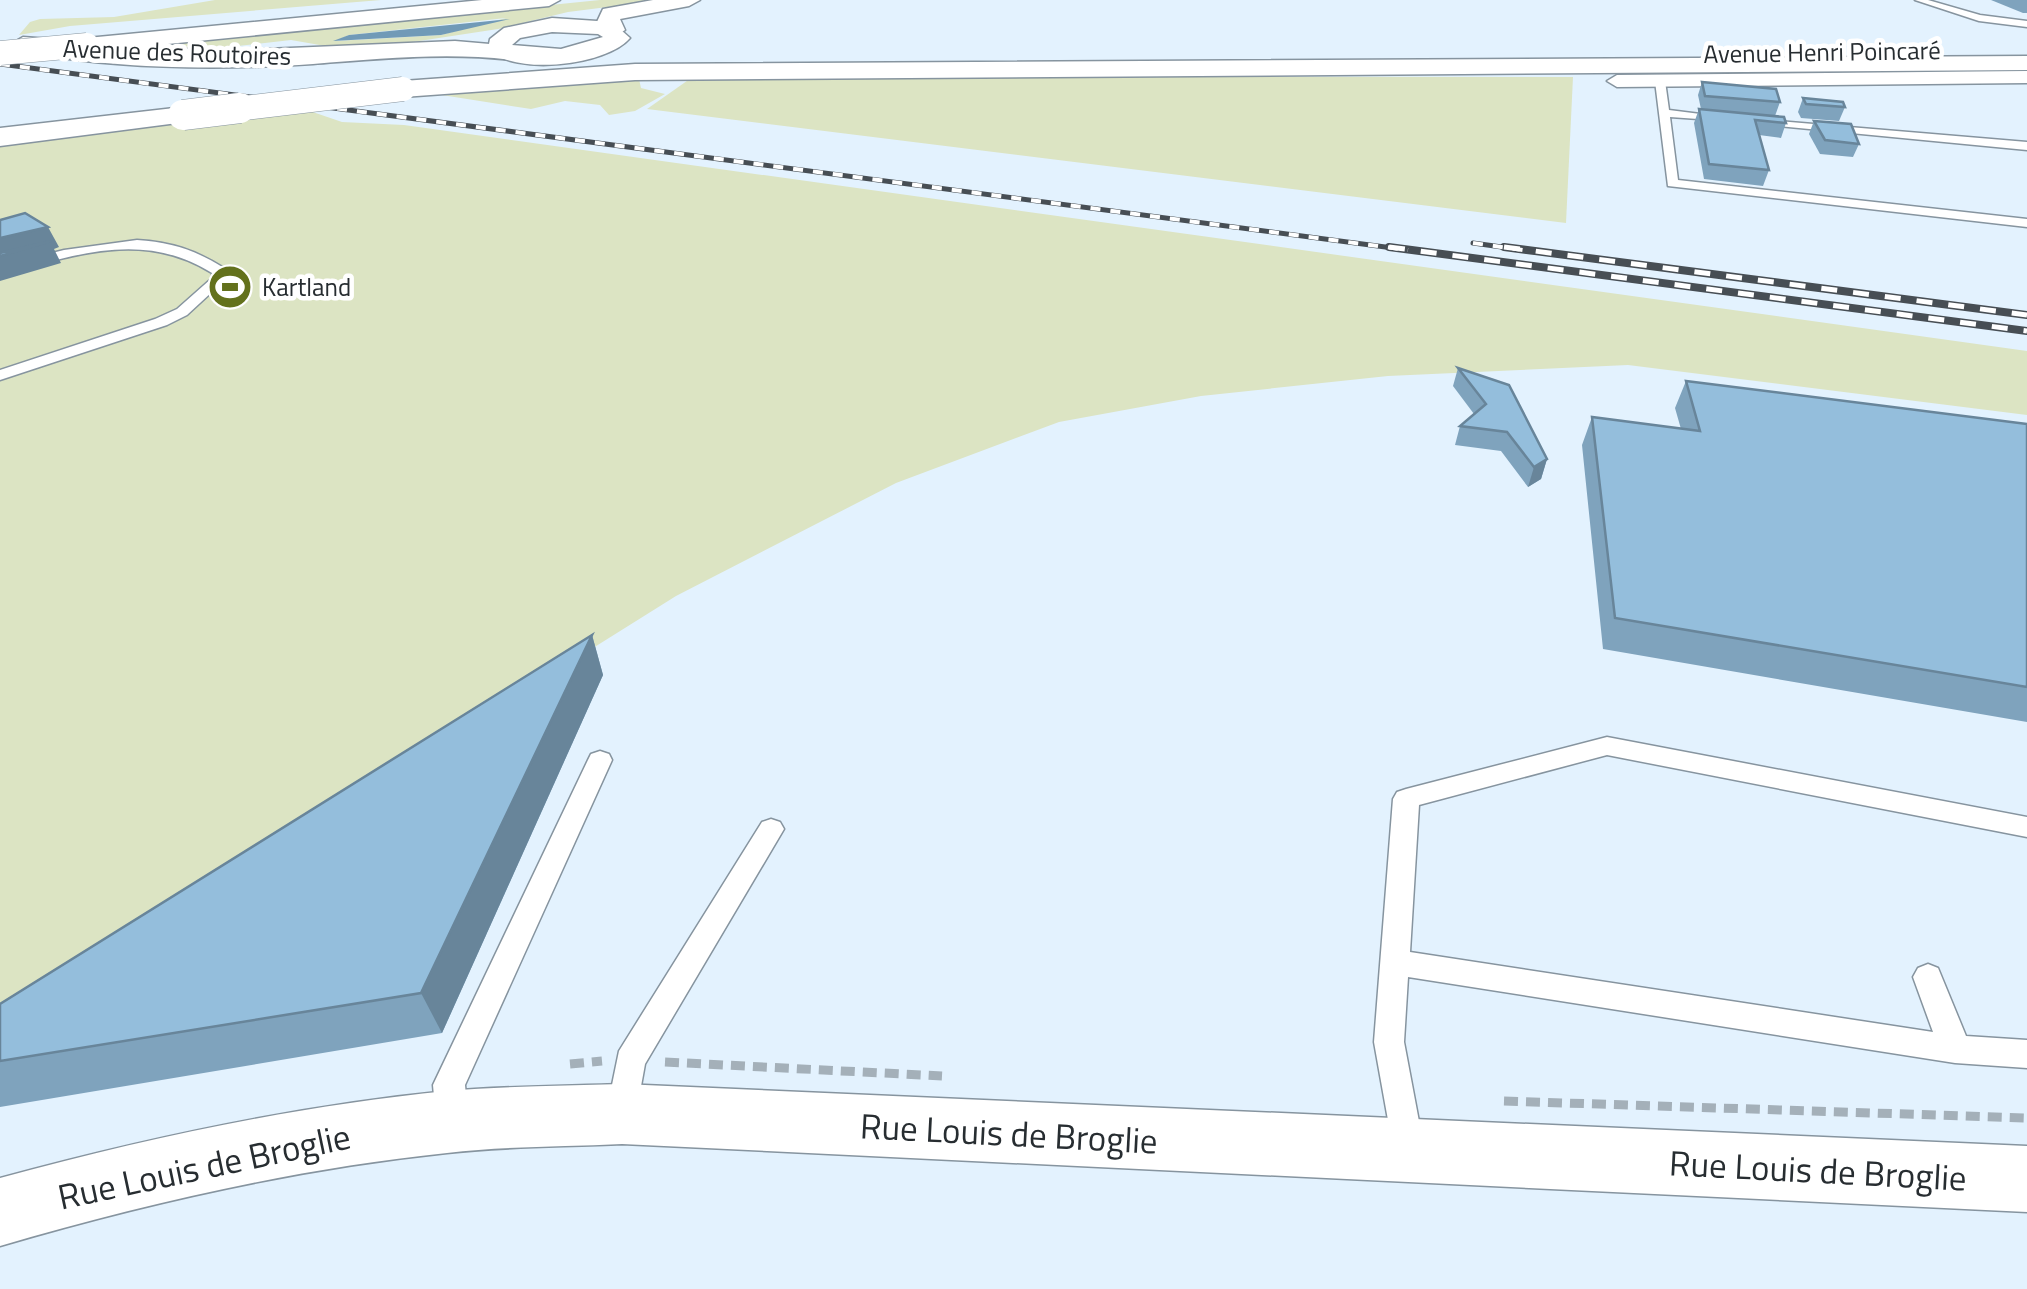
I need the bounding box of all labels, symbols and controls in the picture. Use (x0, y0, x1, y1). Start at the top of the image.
street label: Avenue des Routoires (62, 29, 292, 75)
street label: Avenue Henri Poincaré (1703, 31, 1941, 73)
sports icon: Kartland (207, 264, 253, 310)
place label: Kartland (262, 268, 351, 306)
street label: Rue Louis de Broglie (859, 1098, 1159, 1168)
street label: Rue Louis de Broglie (53, 1109, 355, 1223)
street label: Rue Louis de Broglie (1668, 1135, 1968, 1205)

